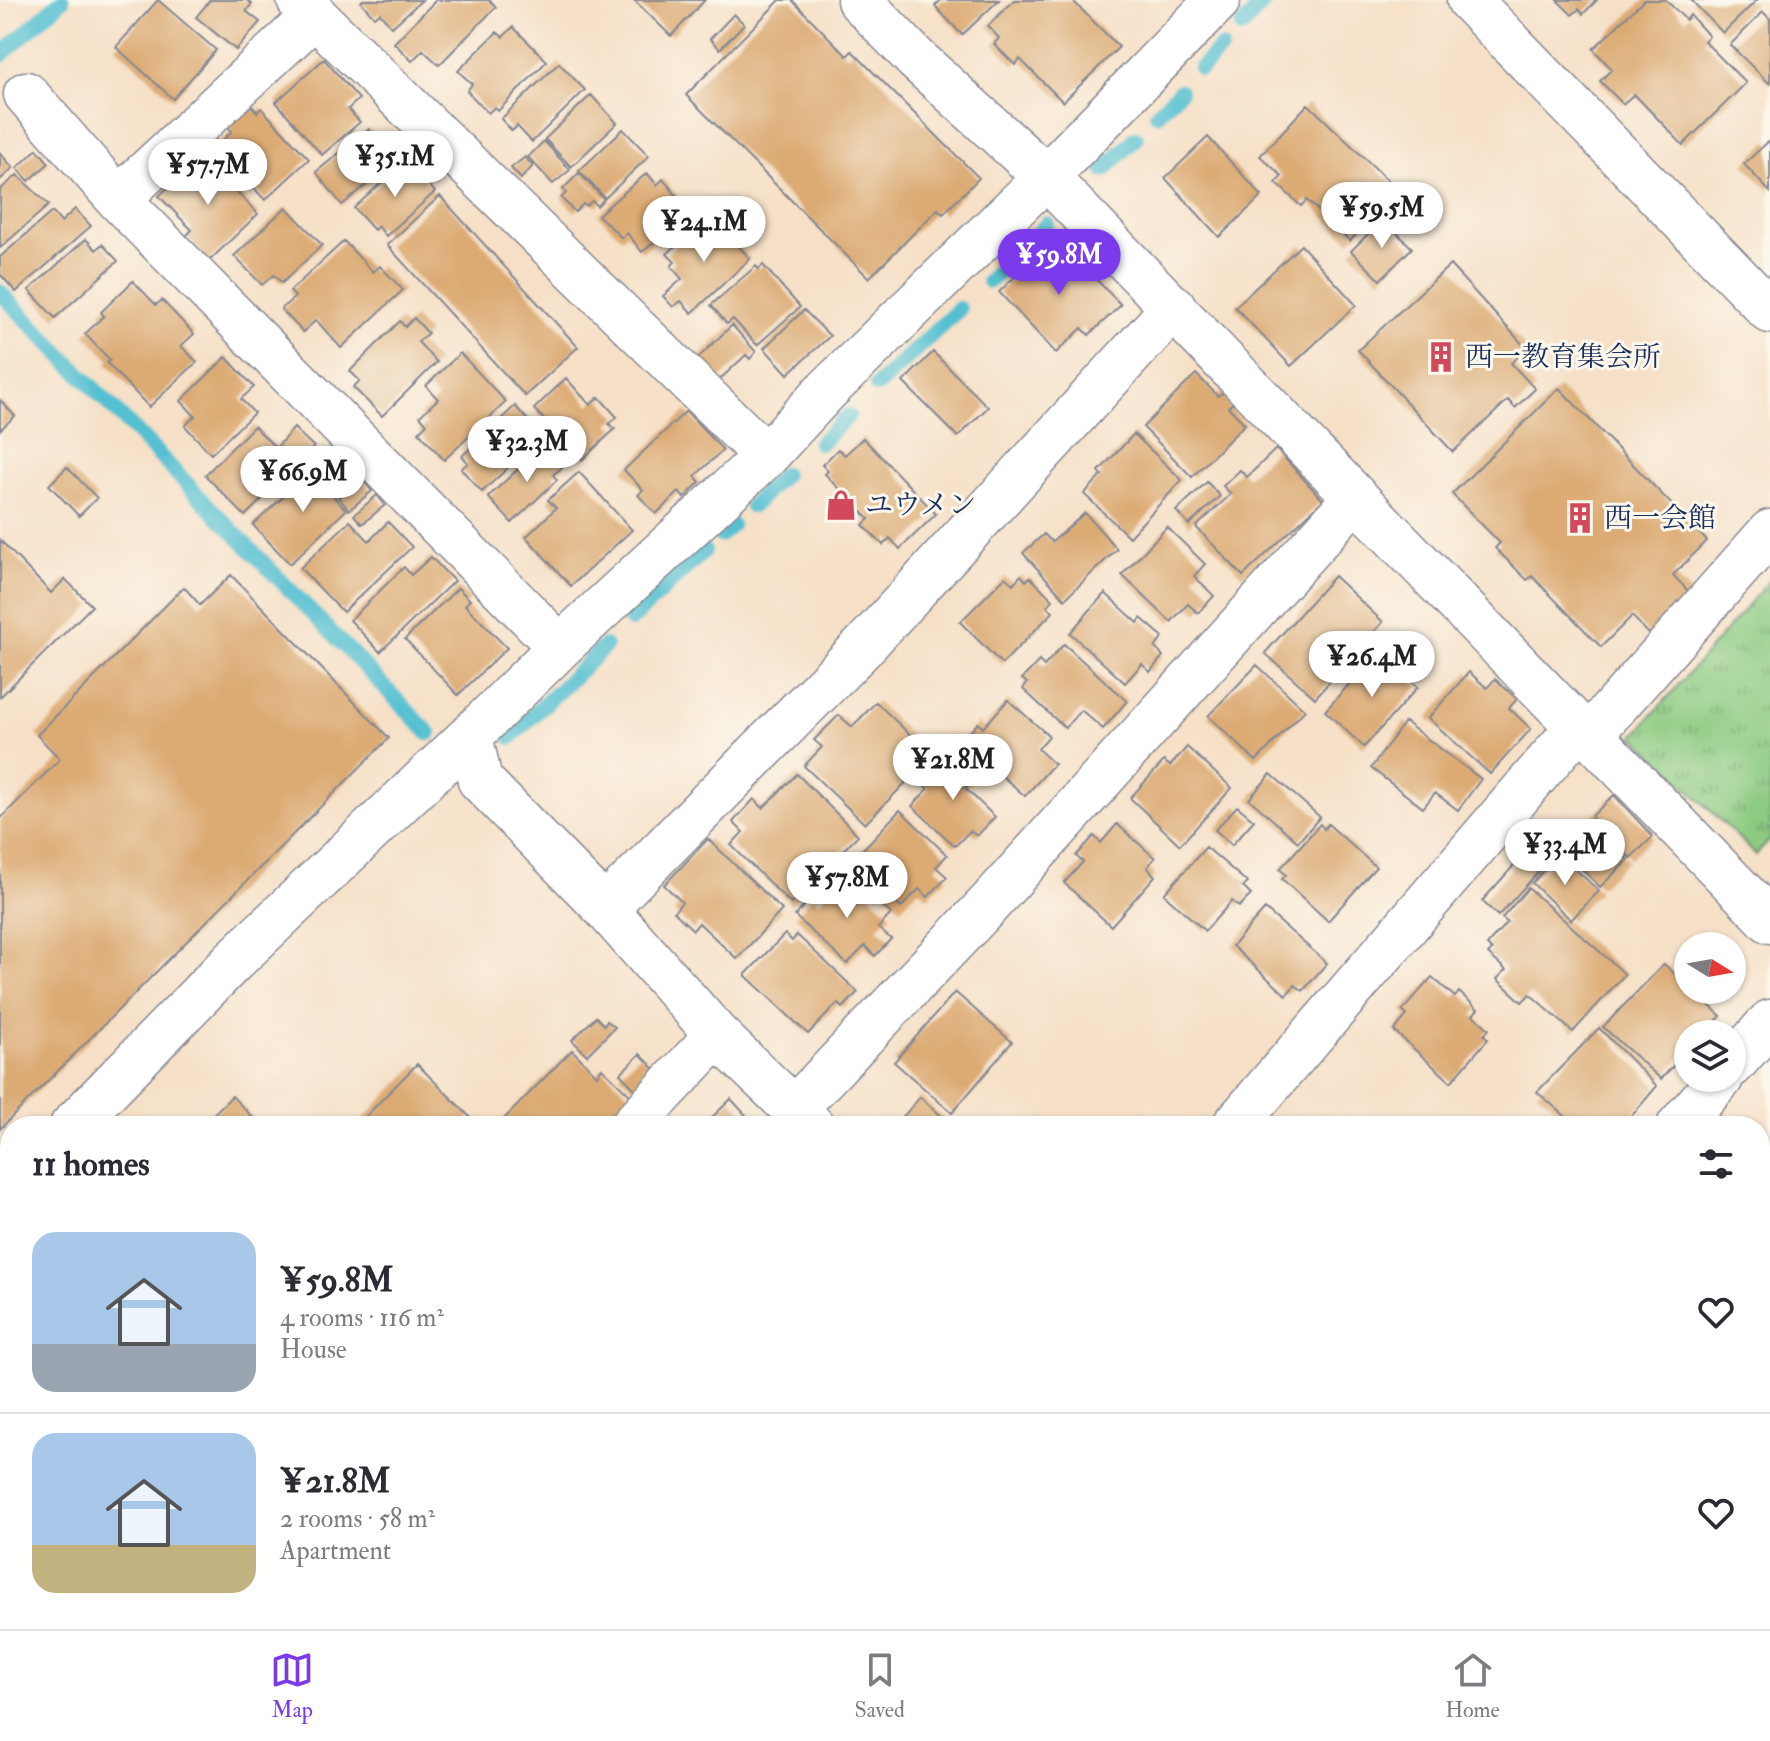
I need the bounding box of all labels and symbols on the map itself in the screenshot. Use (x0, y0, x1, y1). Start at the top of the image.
pin: ¥35.1M (330, 131, 460, 199)
pin: ¥57.7M (143, 139, 273, 207)
pin: ¥59.5M (1317, 182, 1447, 250)
pin: ¥24.1M (639, 196, 769, 264)
pin: ¥59.8M (994, 229, 1124, 297)
building icon: 西一教育集会所 (1424, 340, 1458, 374)
place label: 西一教育集会所 (1465, 340, 1661, 375)
pin: ¥32.3M (462, 416, 592, 484)
pin: ¥66.9M (238, 446, 368, 514)
shop icon: ユウメン (824, 488, 858, 522)
place label: ユウメン (865, 488, 976, 523)
building icon: 西一会館 (1563, 501, 1597, 535)
place label: 西一会館 (1604, 501, 1716, 536)
pin: ¥26.4M (1307, 631, 1437, 699)
pin: ¥21.8M (888, 734, 1018, 802)
pin: ¥33.4M (1500, 819, 1630, 887)
pin: ¥57.8M (782, 852, 912, 920)
north arrow (1674, 932, 1746, 1004)

